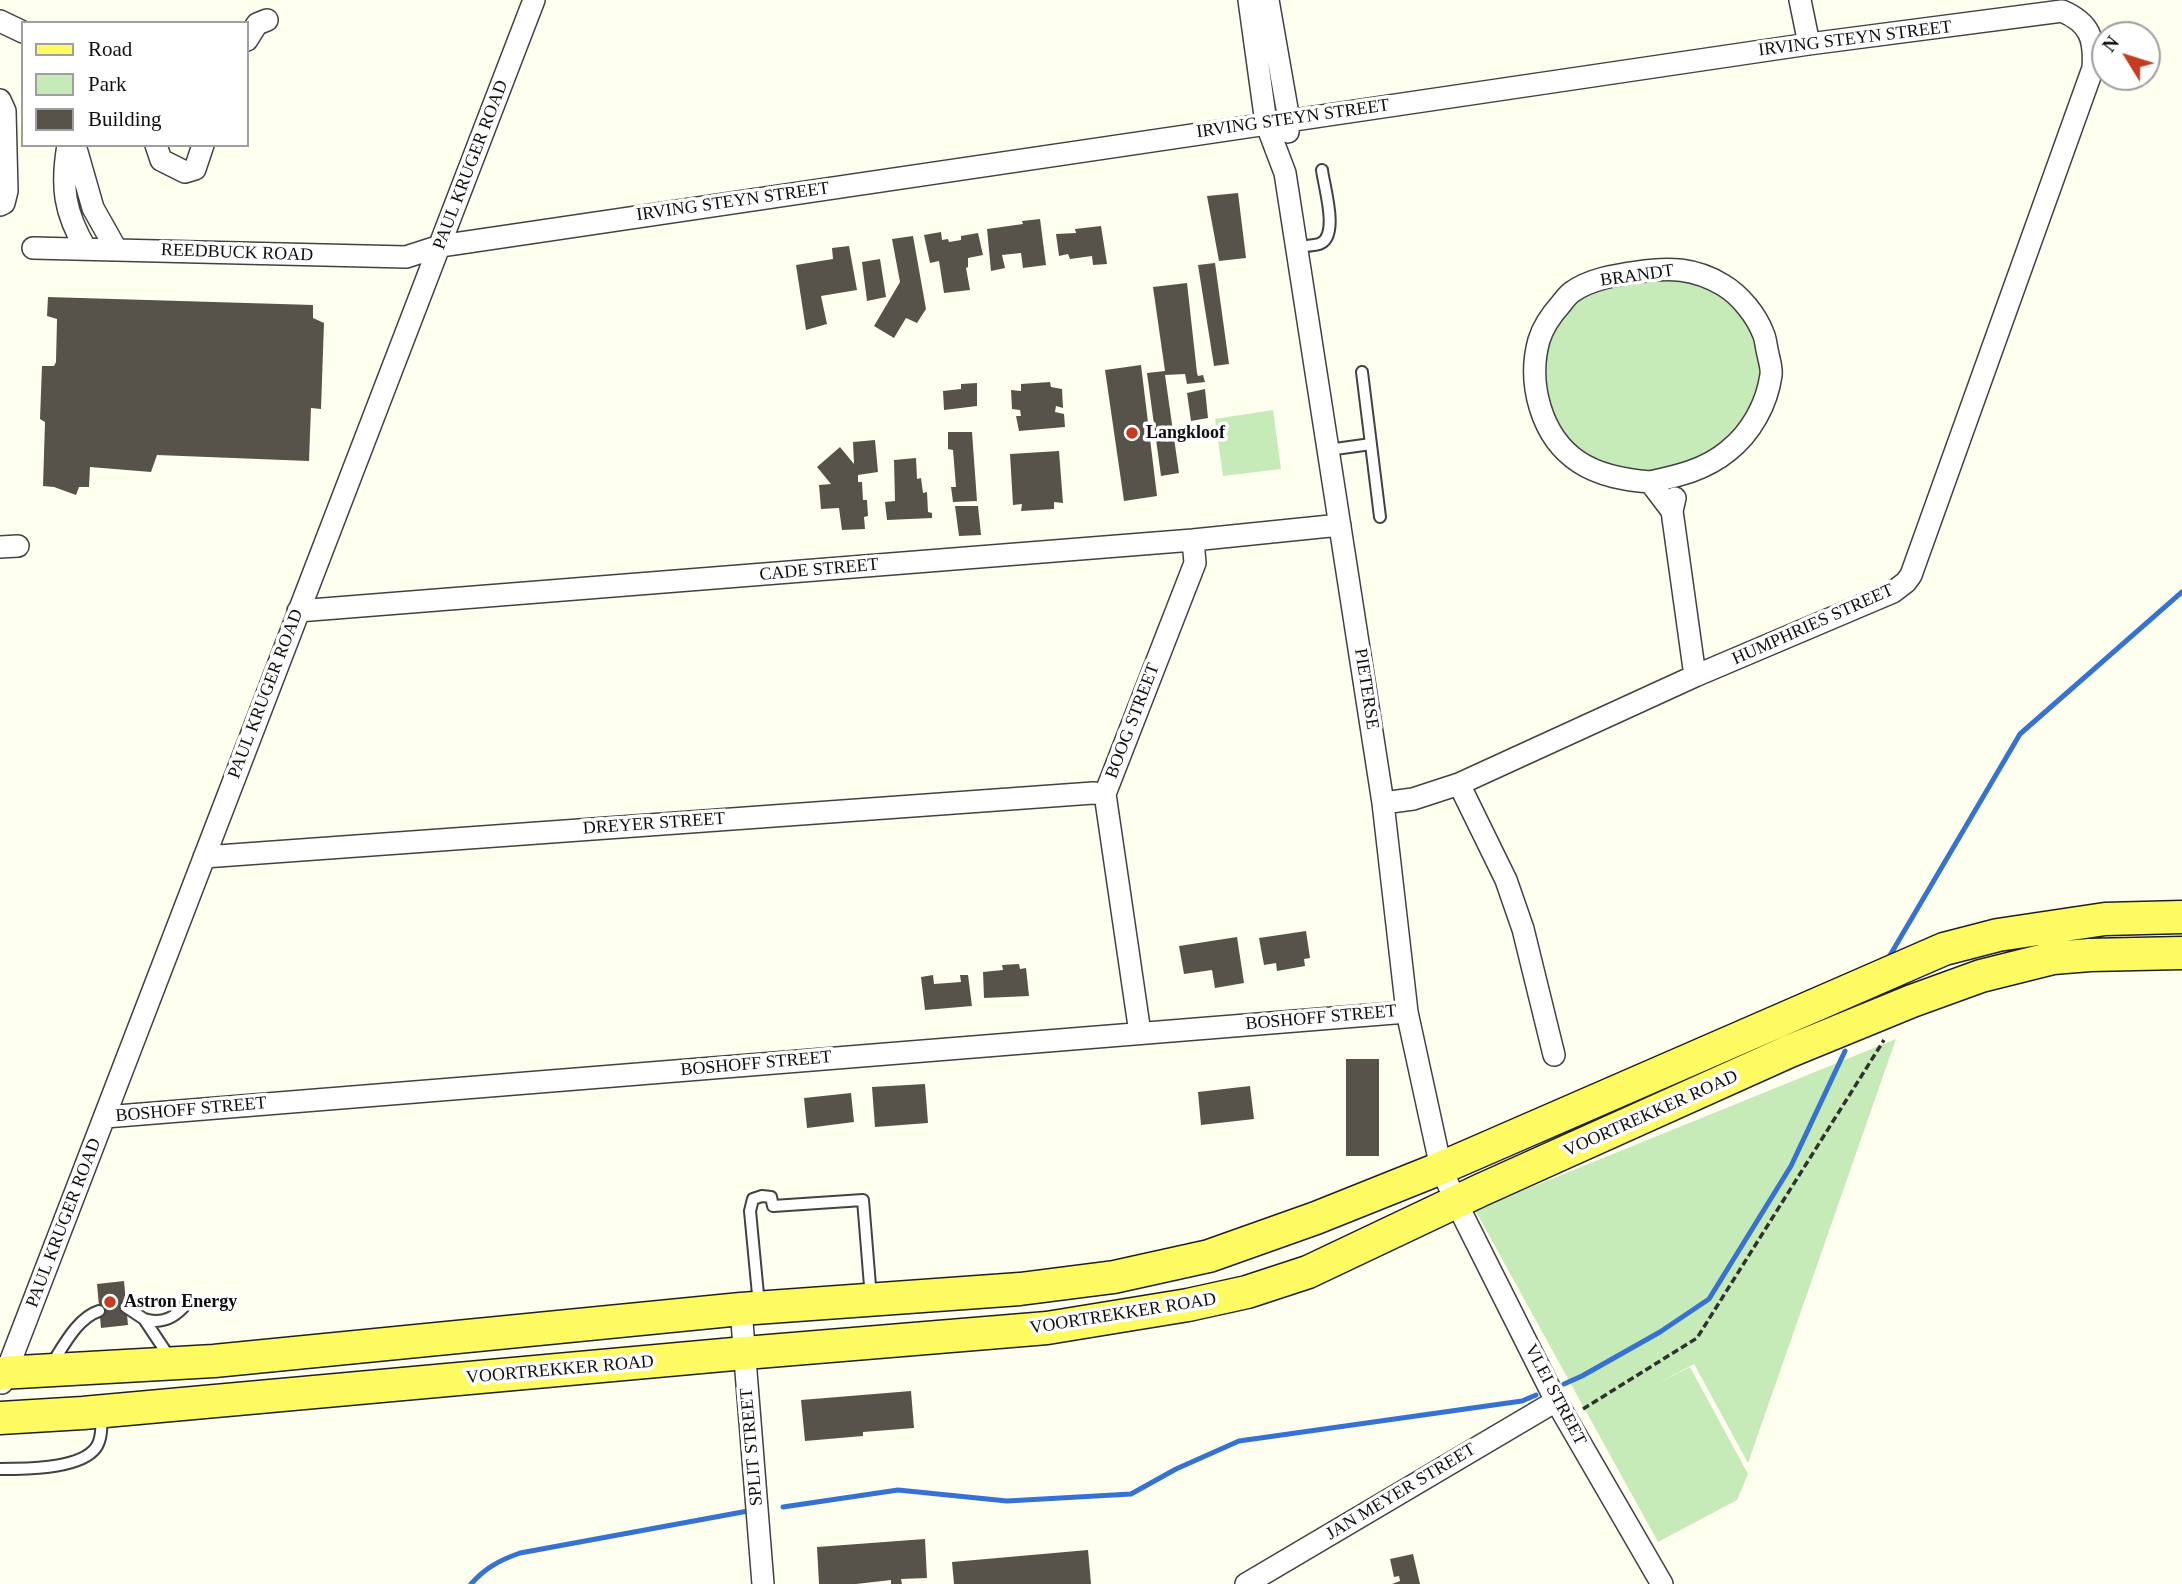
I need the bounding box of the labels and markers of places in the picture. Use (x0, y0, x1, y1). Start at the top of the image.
place label: Langkloof (1146, 422, 1225, 444)
marker: Langkloof (1124, 425, 1140, 441)
place label: Astron Energy (124, 1291, 237, 1313)
marker: Astron Energy (102, 1294, 118, 1310)

